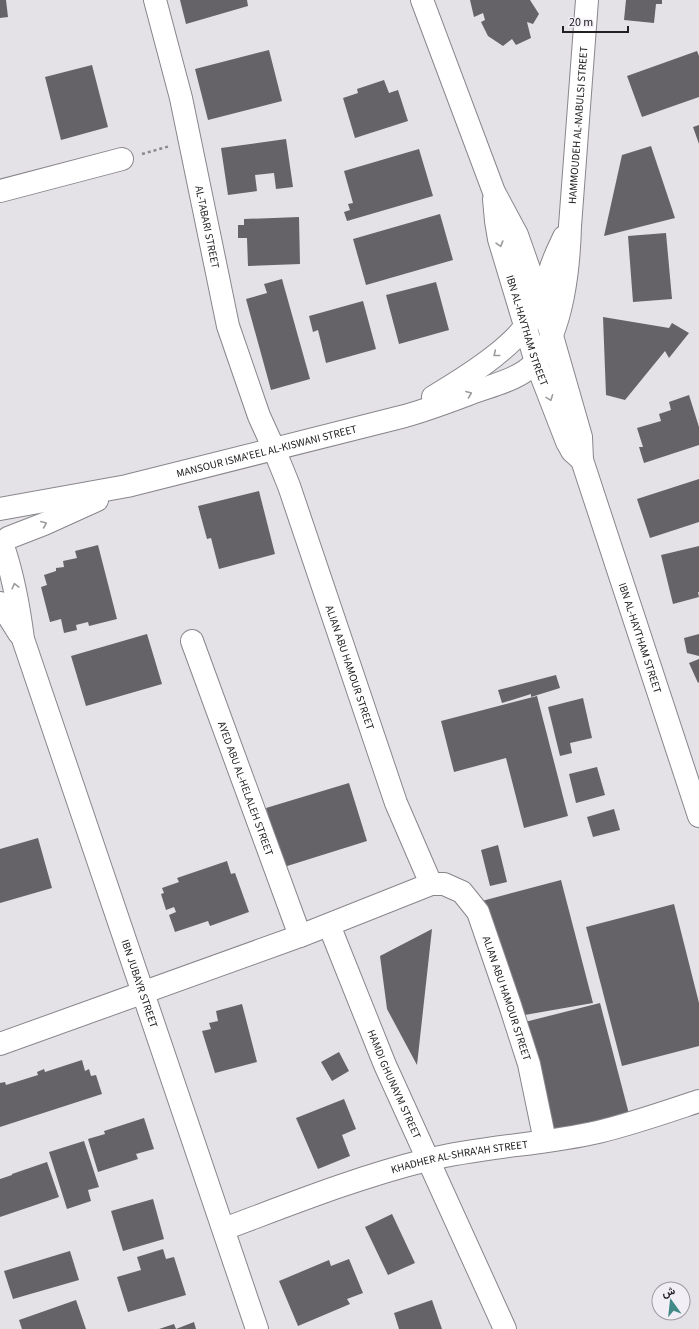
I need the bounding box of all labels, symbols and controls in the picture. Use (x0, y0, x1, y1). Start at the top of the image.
scale bar (563, 8, 628, 34)
text: 20 m (569, 14, 593, 31)
street label: HAMMOUDEH AL-NABULSI STREET (564, 46, 591, 204)
street label: AL-TABARI STREET (192, 184, 223, 270)
one-way arrow (496, 241, 504, 248)
street label: IBN AL-HAYTHAM STREET (503, 273, 552, 388)
one-way arrow (494, 350, 501, 357)
one-way arrow (465, 391, 472, 399)
one-way arrow (545, 395, 553, 402)
street label: MANSOUR ISMA'EEL AL-KISWANI STREET (175, 421, 358, 481)
one-way arrow (40, 520, 47, 528)
street label: IBN AL-HAYTHAM STREET (615, 581, 666, 695)
one-way arrow (11, 583, 19, 590)
street label: ALIAN ABU HAMOUR STREET (322, 603, 378, 732)
street label: AYED ABU AL-HELALEH STREET (215, 719, 277, 858)
street label: ALIAN ABU HAMOUR STREET (479, 934, 535, 1063)
street label: IBN JUBAYR STREET (118, 937, 162, 1030)
street label: HAMDI GHUNAYM STREET (364, 1027, 425, 1141)
street label: KHADHER AL-SHRA'AH STREET (389, 1136, 529, 1177)
north arrow (651, 1281, 691, 1321)
text: ش (660, 1283, 677, 1301)

